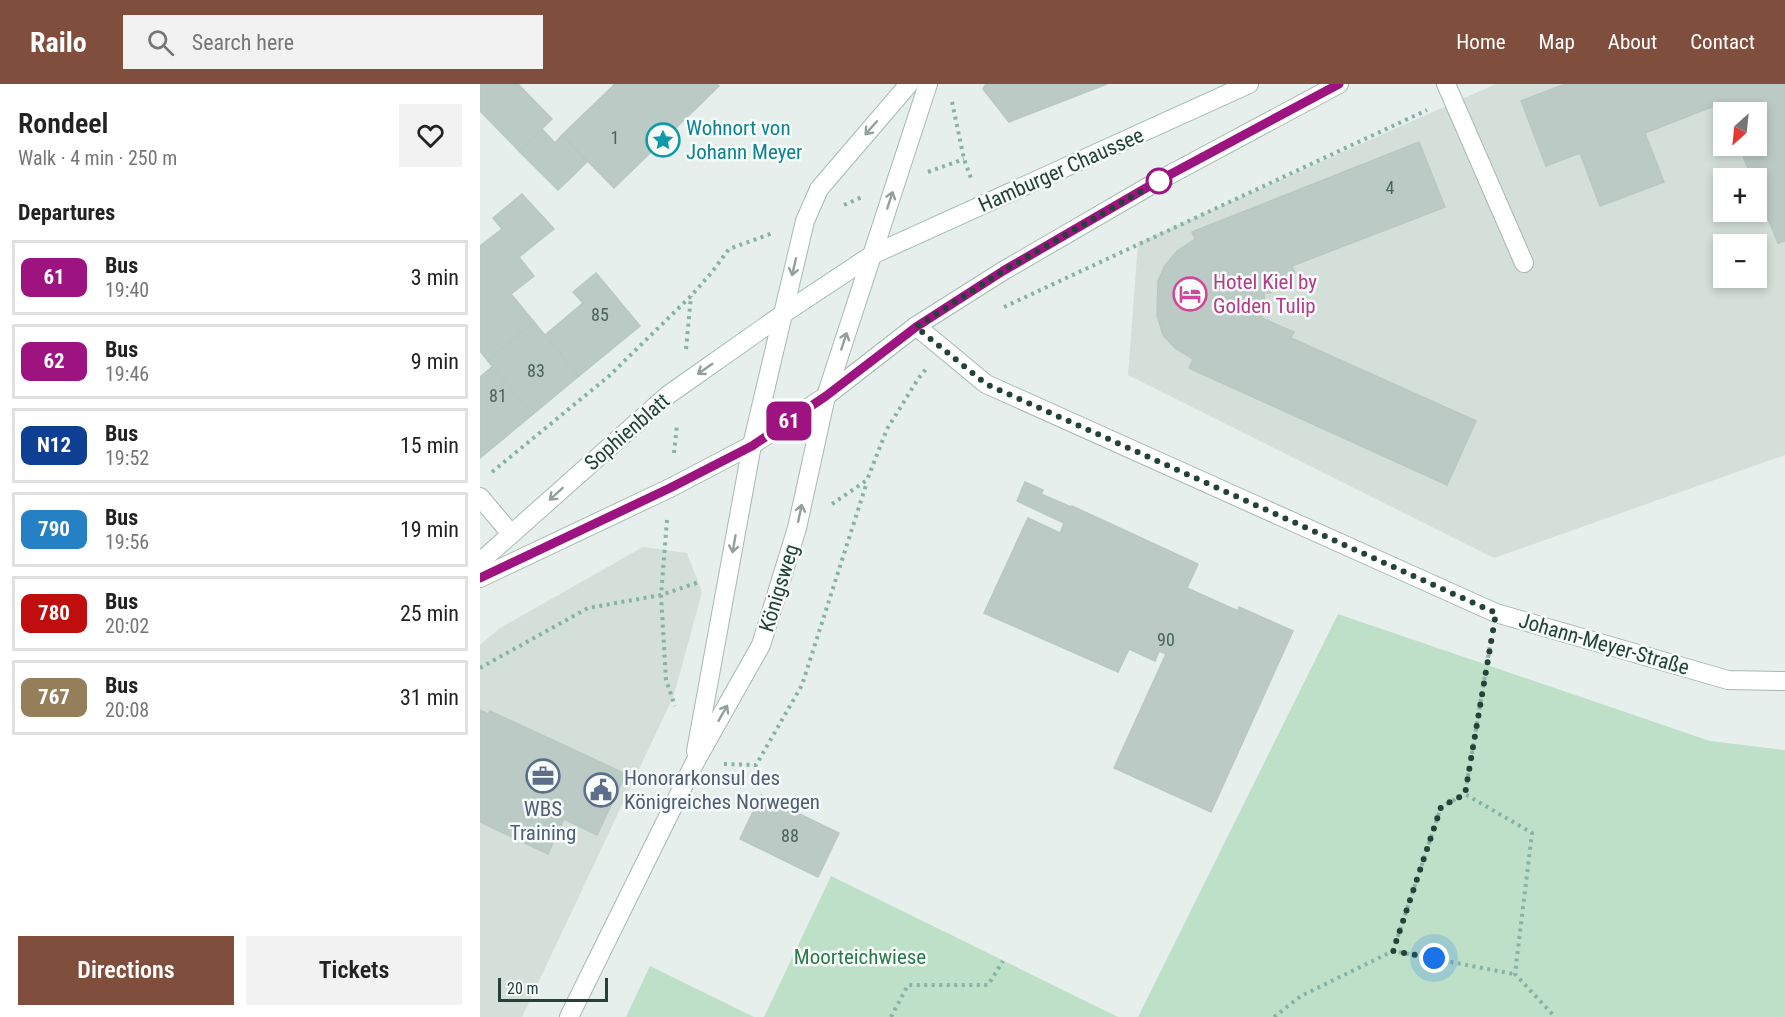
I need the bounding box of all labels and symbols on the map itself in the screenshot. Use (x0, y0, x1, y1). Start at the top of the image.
north arrow (1713, 102, 1767, 156)
place label: Wohnort von Johann Meyer (686, 116, 802, 164)
one-way arrow (864, 120, 878, 135)
place icon: Wohnort von Johann Meyer (645, 122, 681, 158)
street label: Hamburger Chaussee (975, 123, 1147, 217)
house number: 1 (611, 127, 619, 148)
unlabelled marker (1146, 168, 1172, 194)
house number: 4 (1386, 177, 1395, 198)
one-way arrow (886, 191, 897, 210)
one-way arrow (787, 258, 799, 277)
place label: Hotel Kiel by Golden Tulip (1213, 270, 1317, 318)
hotel icon: Hotel Kiel by Golden Tulip (1172, 276, 1208, 312)
house number: 85 (591, 304, 609, 325)
one-way arrow (839, 332, 850, 351)
house number: 83 (527, 360, 545, 381)
one-way arrow (697, 363, 713, 375)
house number: 81 (489, 385, 507, 406)
street label: Sophienblatt (580, 389, 674, 475)
line badge: 61 (762, 402, 816, 440)
one-way arrow (548, 487, 563, 501)
one-way arrow (795, 504, 806, 523)
one-way arrow (728, 534, 739, 554)
street label: Königsweg (754, 541, 804, 635)
street label: Johann-Meyer-Straße (1516, 608, 1692, 680)
house number: 90 (1157, 629, 1175, 650)
one-way arrow (717, 705, 729, 722)
office icon: WBS Training (525, 758, 561, 794)
place label: Honorarkonsul des Königreiches Norwegen (624, 766, 820, 814)
public building icon: Honorarkonsul des Königreiches Norwegen (583, 772, 619, 808)
place label: WBS Training (510, 797, 576, 845)
house number: 88 (781, 825, 799, 846)
your location (1419, 943, 1449, 973)
park label: Moorteichwiese (794, 945, 926, 969)
scale bar (498, 975, 608, 1002)

